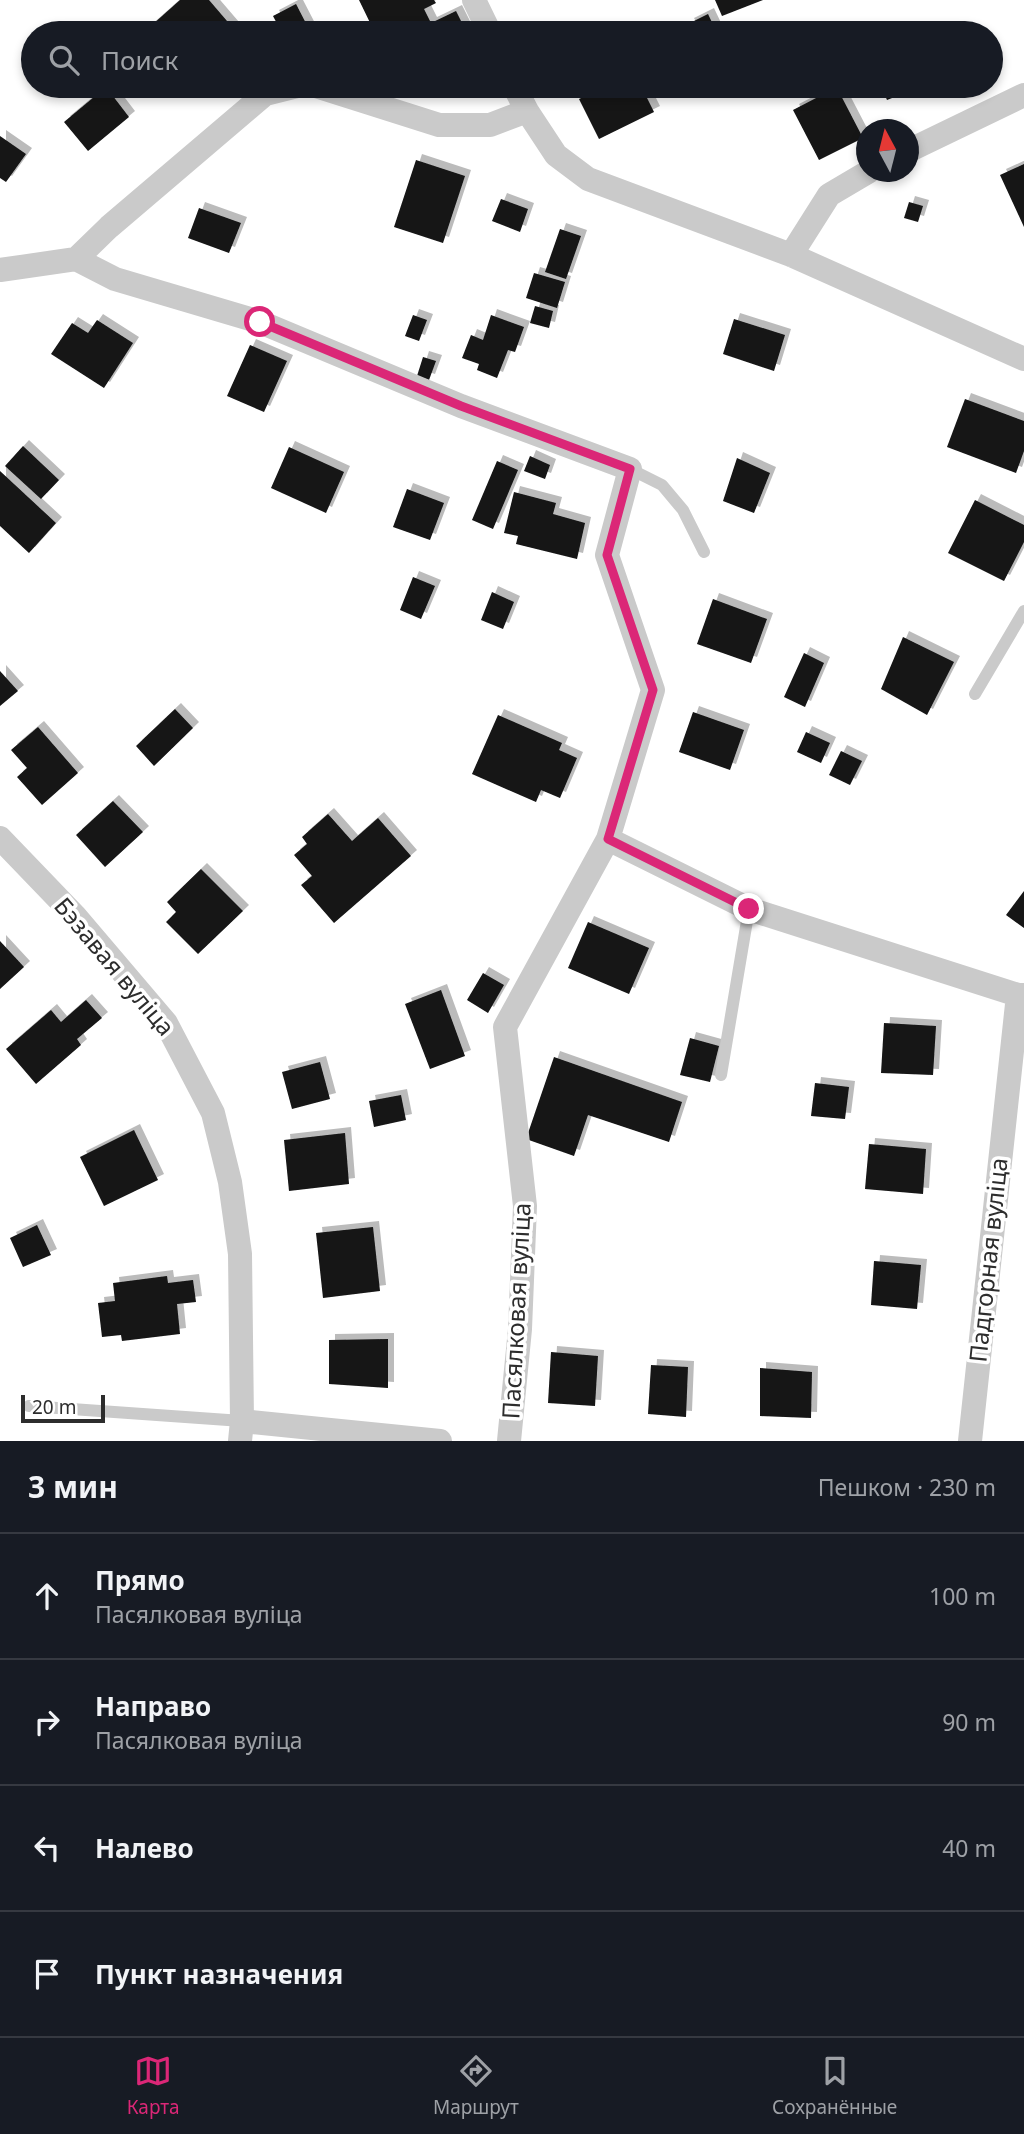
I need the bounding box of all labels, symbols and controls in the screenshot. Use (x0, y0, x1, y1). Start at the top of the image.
search box (21, 21, 1003, 98)
icon: search (45, 41, 83, 79)
text: Поиск (101, 42, 178, 78)
north arrow (856, 119, 919, 182)
route start (244, 306, 275, 337)
street label: Бэзавая вуліца (47, 890, 183, 1042)
route end (733, 893, 764, 924)
street label: Падгорная вуліца (960, 1156, 1015, 1364)
street label: Пасялковая вуліца (493, 1202, 538, 1420)
scale bar (21, 1392, 105, 1424)
text: 20 m (32, 1394, 76, 1420)
text: 3 мин (28, 1466, 118, 1507)
text: Пешком · 230 m (818, 1471, 996, 1503)
text: Прямо (95, 1562, 185, 1598)
icon: ahead (28, 1577, 66, 1615)
text: 100 m (929, 1580, 996, 1612)
text: Пасялковая вуліца (95, 1598, 303, 1630)
text: Направо (95, 1688, 211, 1724)
icon: right (28, 1703, 66, 1741)
text: 90 m (942, 1706, 996, 1738)
text: Пасялковая вуліца (95, 1724, 303, 1756)
icon: left (28, 1829, 66, 1867)
text: Налево (95, 1830, 194, 1866)
text: 40 m (942, 1832, 996, 1864)
icon: arrive (28, 1955, 66, 1993)
text: Пункт назначения (95, 1956, 343, 1992)
tab: Карта (127, 2052, 180, 2120)
tab: Маршрут (433, 2052, 519, 2120)
tab: Сохранённые (772, 2052, 897, 2120)

